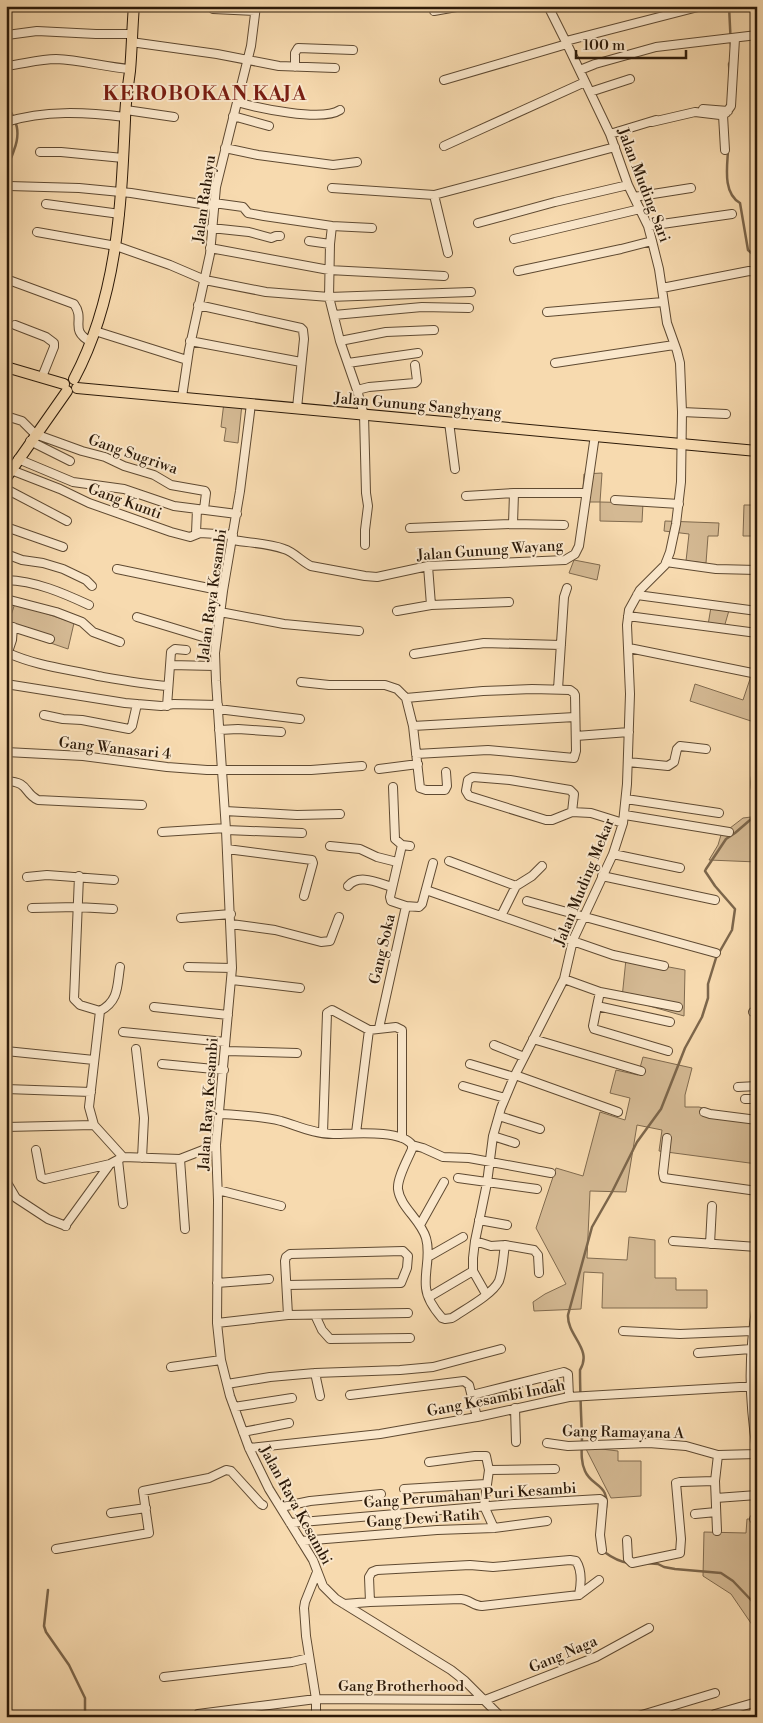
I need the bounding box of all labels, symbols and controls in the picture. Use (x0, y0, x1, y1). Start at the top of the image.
scale bar (576, 28, 686, 60)
text: 100 m (583, 36, 625, 55)
district label: KEROBOKAN KAJA (103, 82, 307, 107)
street label: Jalan Muding Sari (613, 124, 674, 245)
street label: Jalan Rahayu (189, 153, 220, 245)
street label: Jalan Gunung Sanghyang (332, 389, 503, 422)
street label: Gang Sugriwa (86, 430, 181, 479)
street label: Gang Kunti (85, 479, 164, 524)
street label: Jalan Raya Kesambi (194, 528, 231, 663)
street label: Jalan Gunung Wayang (415, 536, 564, 565)
street label: Gang Wanasari 4 (58, 733, 172, 764)
street label: Jalan Muding Mekar (550, 815, 619, 950)
street label: Gang Soka (365, 912, 400, 986)
street label: Jalan Raya Kesambi (194, 1037, 223, 1172)
street label: Gang Kesambi Indah (425, 1376, 567, 1421)
street label: Gang Ramayana A (562, 1422, 685, 1443)
street label: Jalan Raya Kesambi (254, 1441, 336, 1568)
street label: Gang Perumahan Puri Kesambi (363, 1479, 577, 1512)
street label: Gang Dewi Ratih (366, 1505, 480, 1532)
street label: Gang Naga (526, 1631, 601, 1677)
street label: Gang Brotherhood (338, 1677, 465, 1696)

